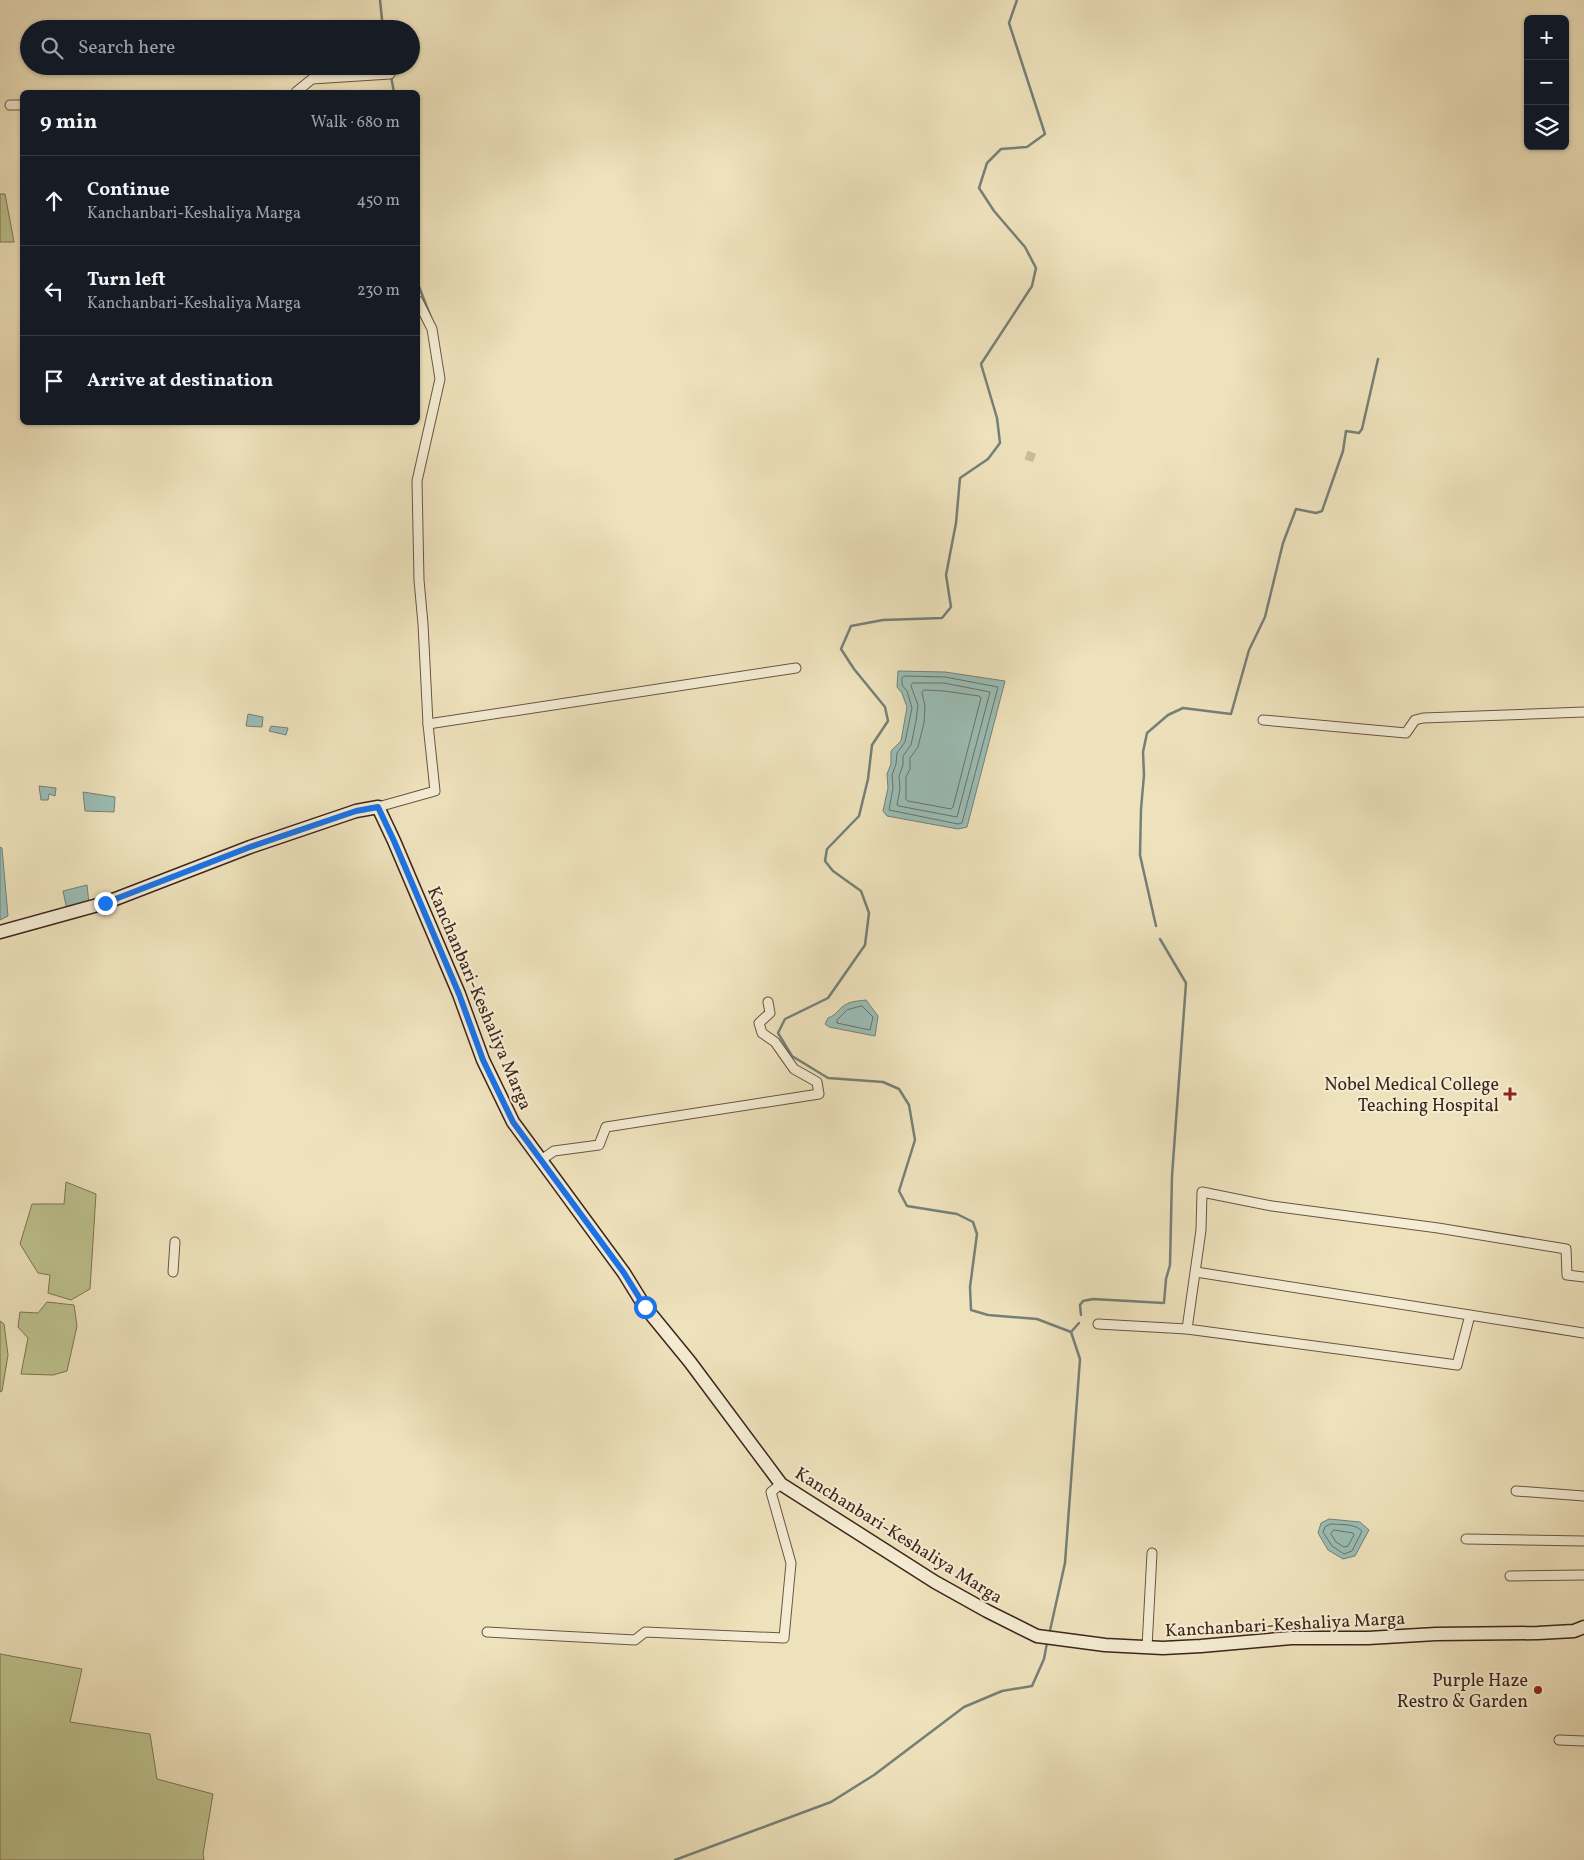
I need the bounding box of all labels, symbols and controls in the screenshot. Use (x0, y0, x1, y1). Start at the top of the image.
map controls (1524, 15, 1569, 150)
button: + (1524, 15, 1569, 60)
search box (20, 20, 420, 75)
icon: search (38, 34, 66, 62)
text: Search here (78, 35, 175, 61)
button: − (1524, 60, 1569, 105)
button: layers (1524, 105, 1569, 150)
text: 9 min (40, 108, 97, 137)
text: Walk · 680 m (311, 112, 400, 134)
text: Continue (87, 177, 170, 203)
icon: ahead (40, 187, 68, 215)
text: 450 m (357, 190, 400, 212)
text: Kanchanbari-Keshaliya Marga (87, 203, 301, 225)
text: Turn left (87, 267, 166, 293)
icon: left (40, 277, 68, 305)
text: 230 m (357, 280, 400, 302)
text: Kanchanbari-Keshaliya Marga (87, 293, 301, 315)
icon: arrive (40, 367, 68, 395)
text: Arrive at destination (87, 368, 273, 394)
street label: Kanchanbari-Keshaliya Marga (420, 883, 537, 1114)
route end (94, 892, 117, 915)
place label: Nobel Medical College Teaching Hospital (1324, 1073, 1499, 1119)
marker: Nobel Medical College Teaching Hospital (1503, 1087, 1517, 1101)
route start (634, 1296, 657, 1319)
street label: Kanchanbari-Keshaliya Marga (790, 1462, 1007, 1611)
street label: Kanchanbari-Keshaliya Marga (1164, 1607, 1406, 1644)
place label: Purple Haze Restro & Garden (1397, 1669, 1528, 1715)
marker: Purple Haze Restro & Garden (1532, 1684, 1544, 1696)

